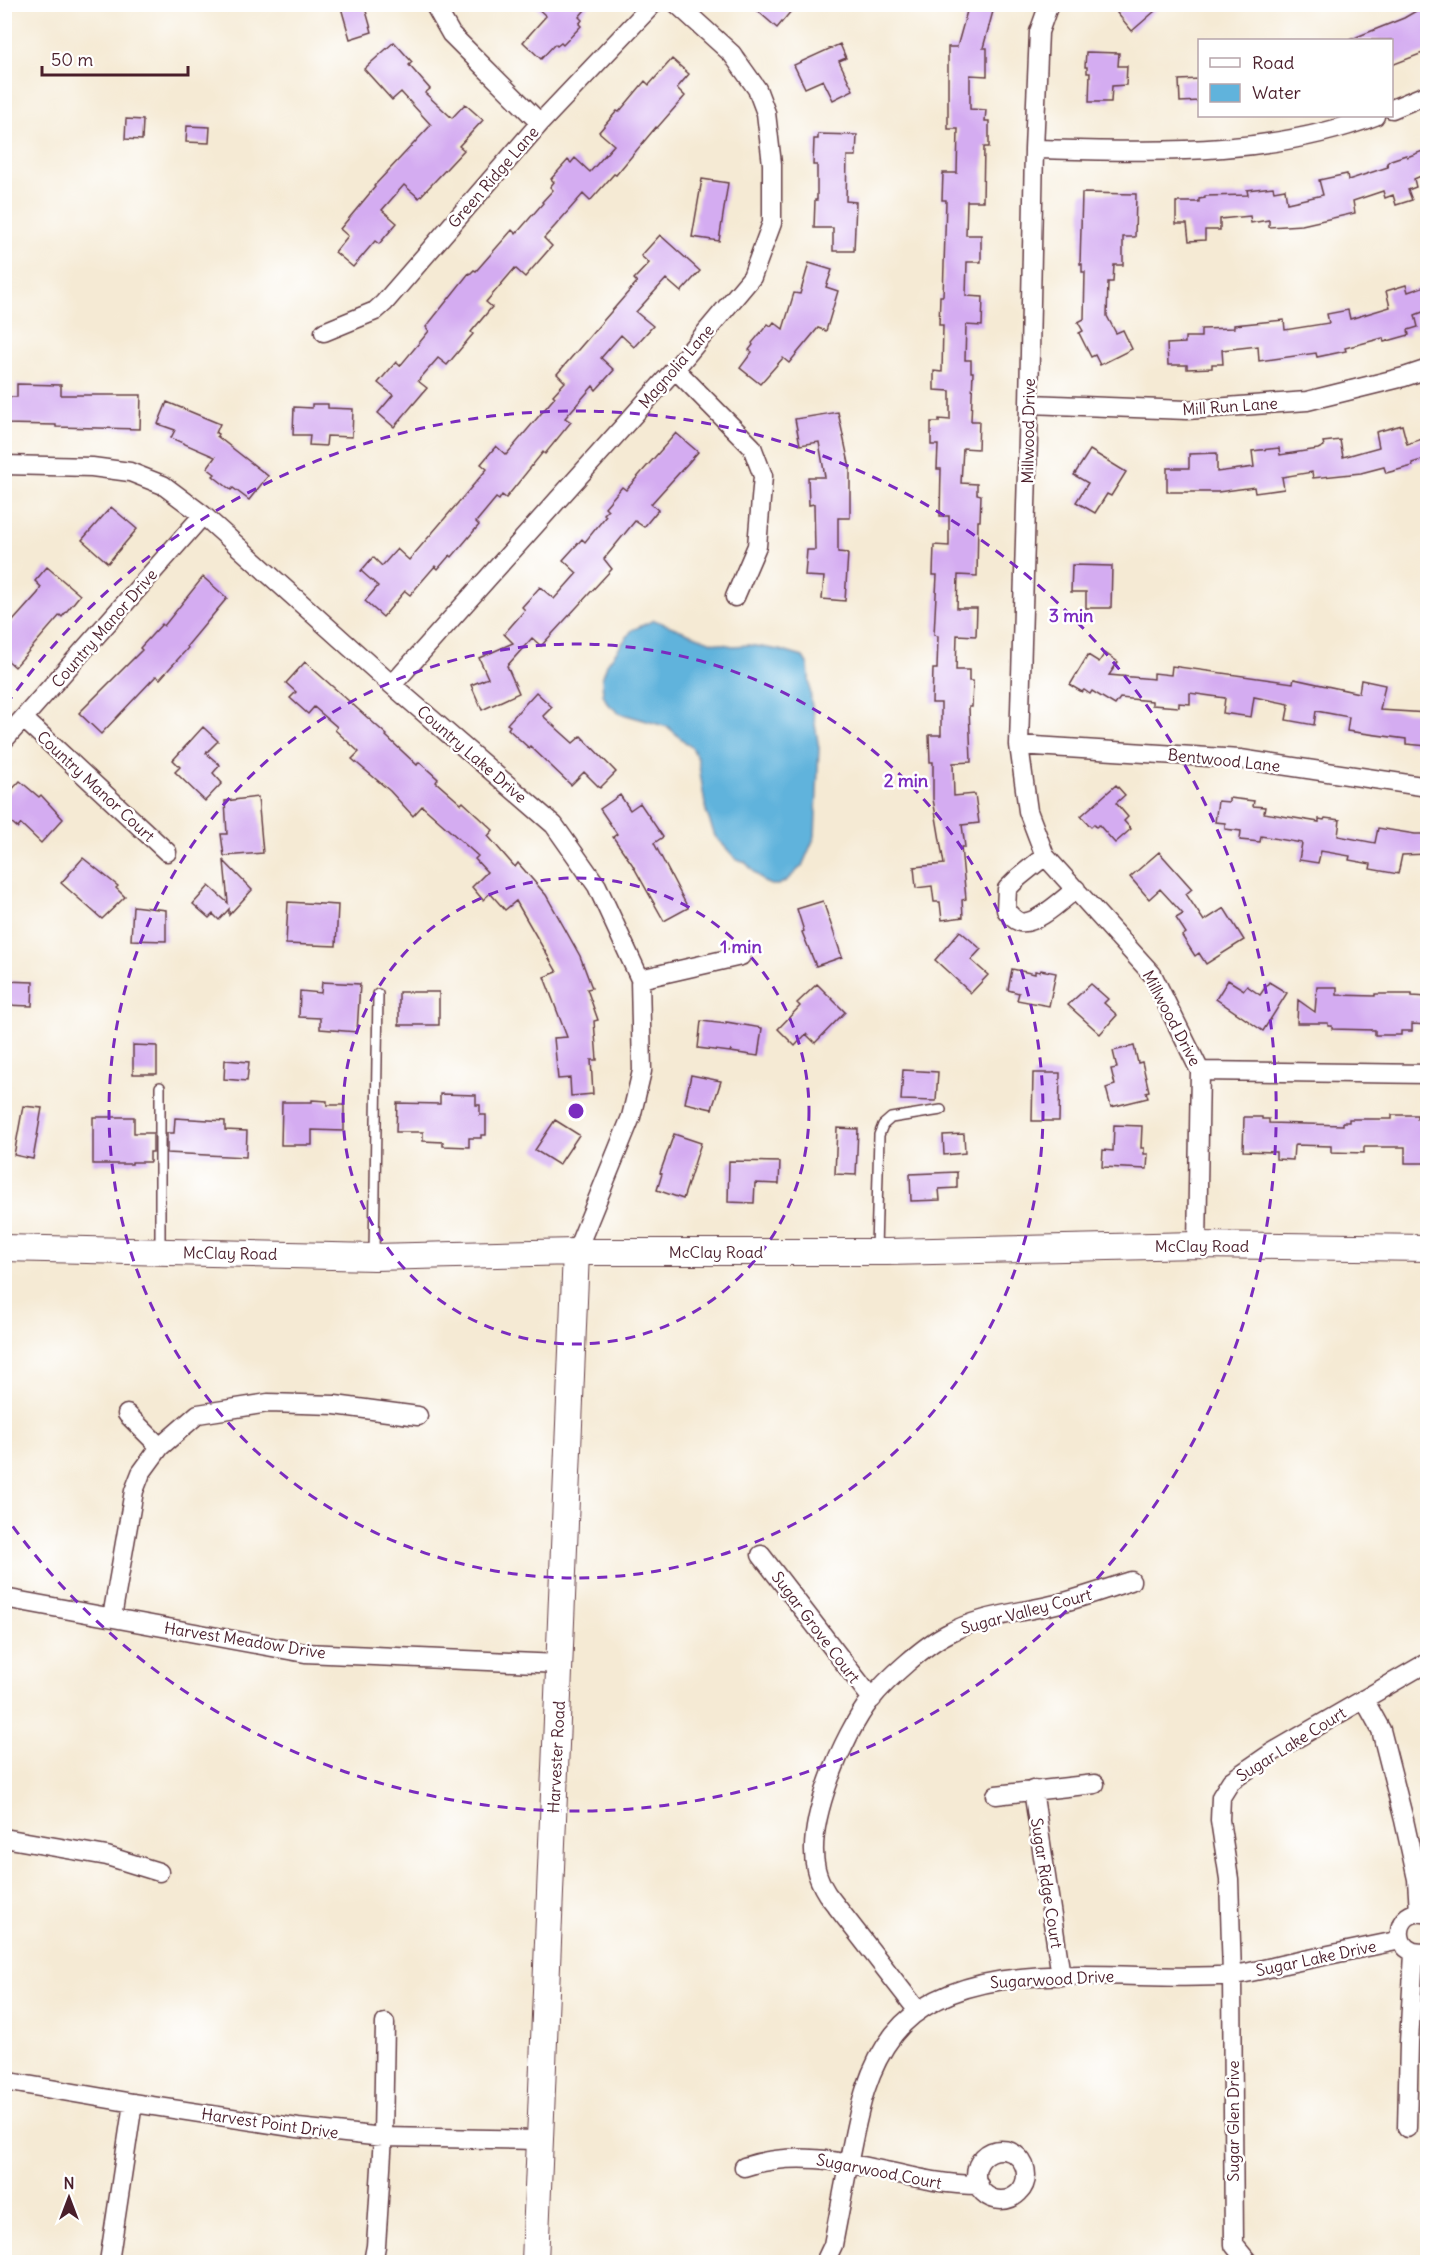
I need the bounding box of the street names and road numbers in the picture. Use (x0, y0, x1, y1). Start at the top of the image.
street label: Green Ridge Lane (443, 122, 543, 232)
street label: Magnolia Lane (634, 320, 718, 412)
street label: Millwood Drive (1017, 378, 1039, 484)
street label: Mill Run Lane (1182, 393, 1278, 419)
street label: Country Manor Drive (47, 564, 161, 692)
street label: Country Lake Drive (413, 701, 531, 807)
street label: Country Manor Court (33, 726, 160, 846)
street label: Bentwood Lane (1167, 744, 1281, 776)
street label: Millwood Drive (1138, 967, 1206, 1069)
street label: McClay Road (1155, 1236, 1249, 1256)
street label: McClay Road (183, 1242, 277, 1264)
street label: McClay Road (669, 1242, 763, 1262)
street label: Sugar Grove Court (768, 1567, 865, 1687)
street label: Sugar Valley Court (959, 1584, 1094, 1638)
street label: Harvest Meadow Drive (163, 1617, 327, 1663)
street label: Harvester Road (543, 1700, 569, 1814)
street label: Sugar Lake Court (1233, 1702, 1350, 1786)
street label: Sugar Ridge Court (1027, 1816, 1067, 1950)
street label: Sugar Lake Drive (1254, 1935, 1378, 1981)
street label: Sugarwood Drive (989, 1966, 1115, 1992)
street label: Sugar Glen Drive (1223, 2060, 1243, 2182)
street label: Harvest Point Drive (200, 2103, 340, 2143)
street label: Sugarwood Court (815, 2149, 944, 2193)

